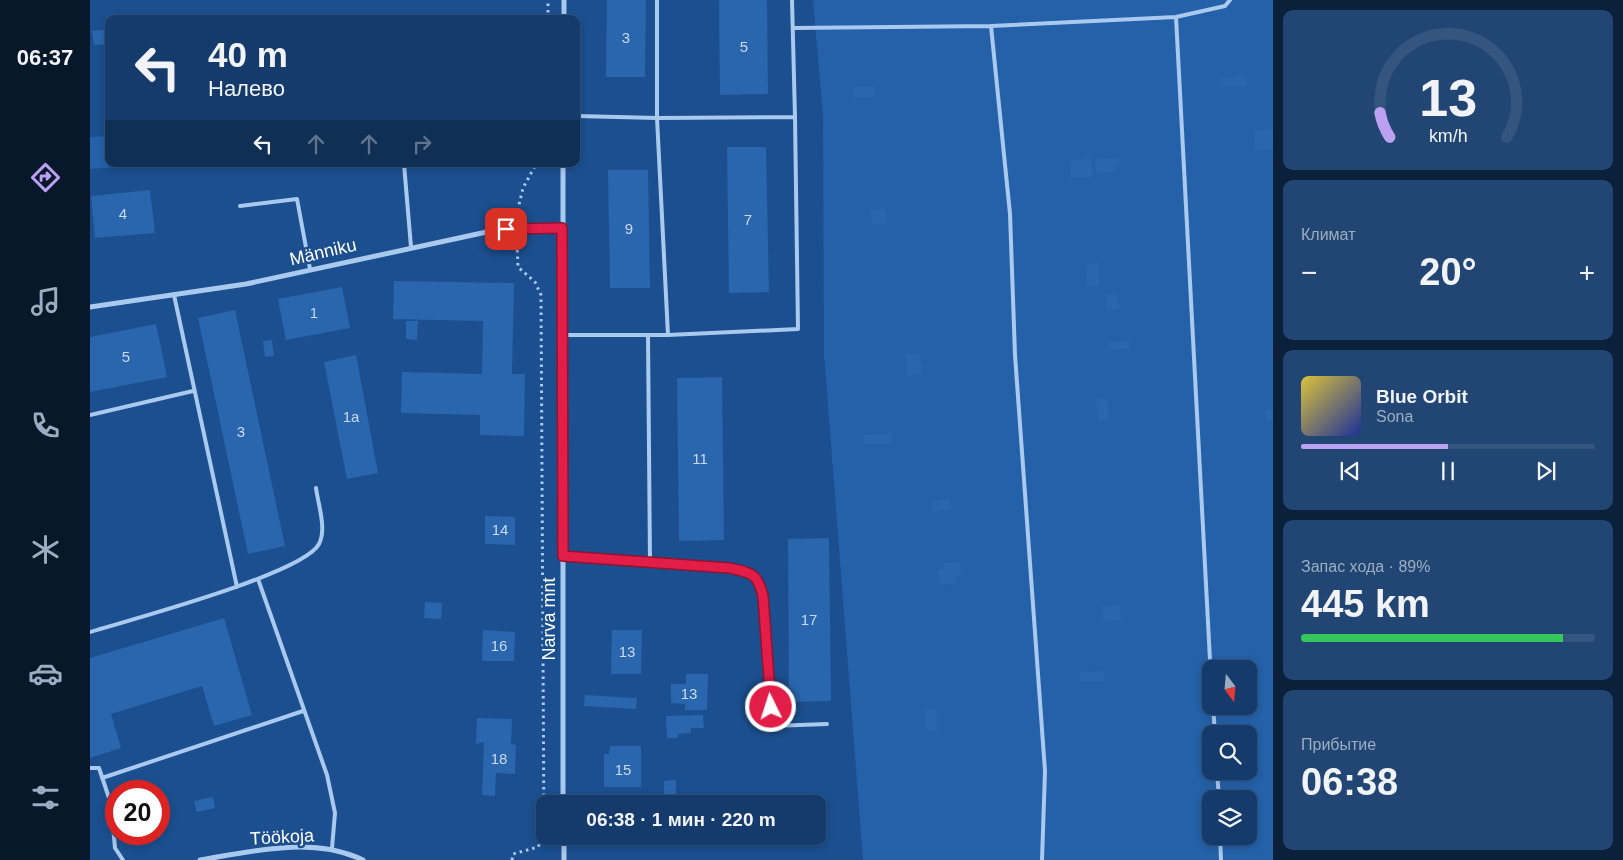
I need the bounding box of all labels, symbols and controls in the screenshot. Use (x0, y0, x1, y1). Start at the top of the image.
house number: 3 (622, 29, 630, 46)
icon: left (125, 35, 190, 100)
text: 40 m (208, 35, 288, 74)
house number: 5 (740, 38, 748, 55)
text: 06:37 (17, 45, 73, 70)
text: 13 (1419, 69, 1477, 127)
text: Налево (208, 76, 285, 101)
text: km/h (1429, 126, 1467, 146)
icon: left (249, 130, 277, 158)
icon: ahead (302, 130, 330, 158)
icon: ahead (355, 130, 383, 158)
icon: right (408, 130, 436, 158)
icon: directions (28, 160, 63, 195)
house number: 4 (119, 205, 127, 222)
pin (485, 208, 527, 250)
house number: 7 (744, 211, 752, 228)
icon: arrive (492, 215, 520, 243)
house number: 9 (625, 220, 633, 237)
text: Климат (1301, 226, 1355, 243)
street label: Männiku (288, 235, 358, 269)
text: 20° (1419, 251, 1477, 293)
text: − (1301, 257, 1317, 288)
text: + (1579, 257, 1595, 288)
icon: music (28, 284, 63, 319)
house number: 1 (310, 304, 318, 321)
house number: 5 (122, 348, 130, 365)
text: Blue Orbit (1376, 386, 1468, 407)
icon: phone (28, 408, 63, 443)
house number: 1a (343, 408, 360, 425)
text: Sona (1376, 408, 1413, 425)
house number: 3 (237, 423, 245, 440)
house number: 11 (692, 450, 708, 467)
icon: previous (1336, 457, 1364, 485)
icon: pause (1434, 457, 1462, 485)
icon: next (1532, 457, 1560, 485)
house number: 14 (492, 521, 508, 538)
icon: climate (28, 532, 63, 567)
text: Запас хода · 89% (1301, 558, 1430, 575)
street label: Narva mnt (539, 577, 559, 661)
text: 445 km (1301, 583, 1430, 625)
house number: 17 (801, 611, 817, 628)
house number: 16 (491, 637, 507, 654)
house number: 13 (619, 643, 635, 660)
icon: car (28, 656, 63, 691)
north arrow (1202, 660, 1258, 715)
map controls (1202, 660, 1257, 845)
position arrow (744, 680, 796, 732)
house number: 13 (681, 685, 697, 702)
button: search (1202, 725, 1257, 780)
text: Прибытие (1301, 736, 1376, 753)
house number: 18 (491, 750, 507, 767)
house number: 15 (615, 761, 631, 778)
text: 06:38 (1301, 761, 1398, 803)
icon: filters (28, 780, 63, 815)
speed limit sign: 20 (105, 780, 170, 845)
button: layers (1202, 790, 1257, 845)
text: 06:38 · 1 мин · 220 m (586, 809, 776, 830)
street label: Töökoja (249, 825, 315, 849)

